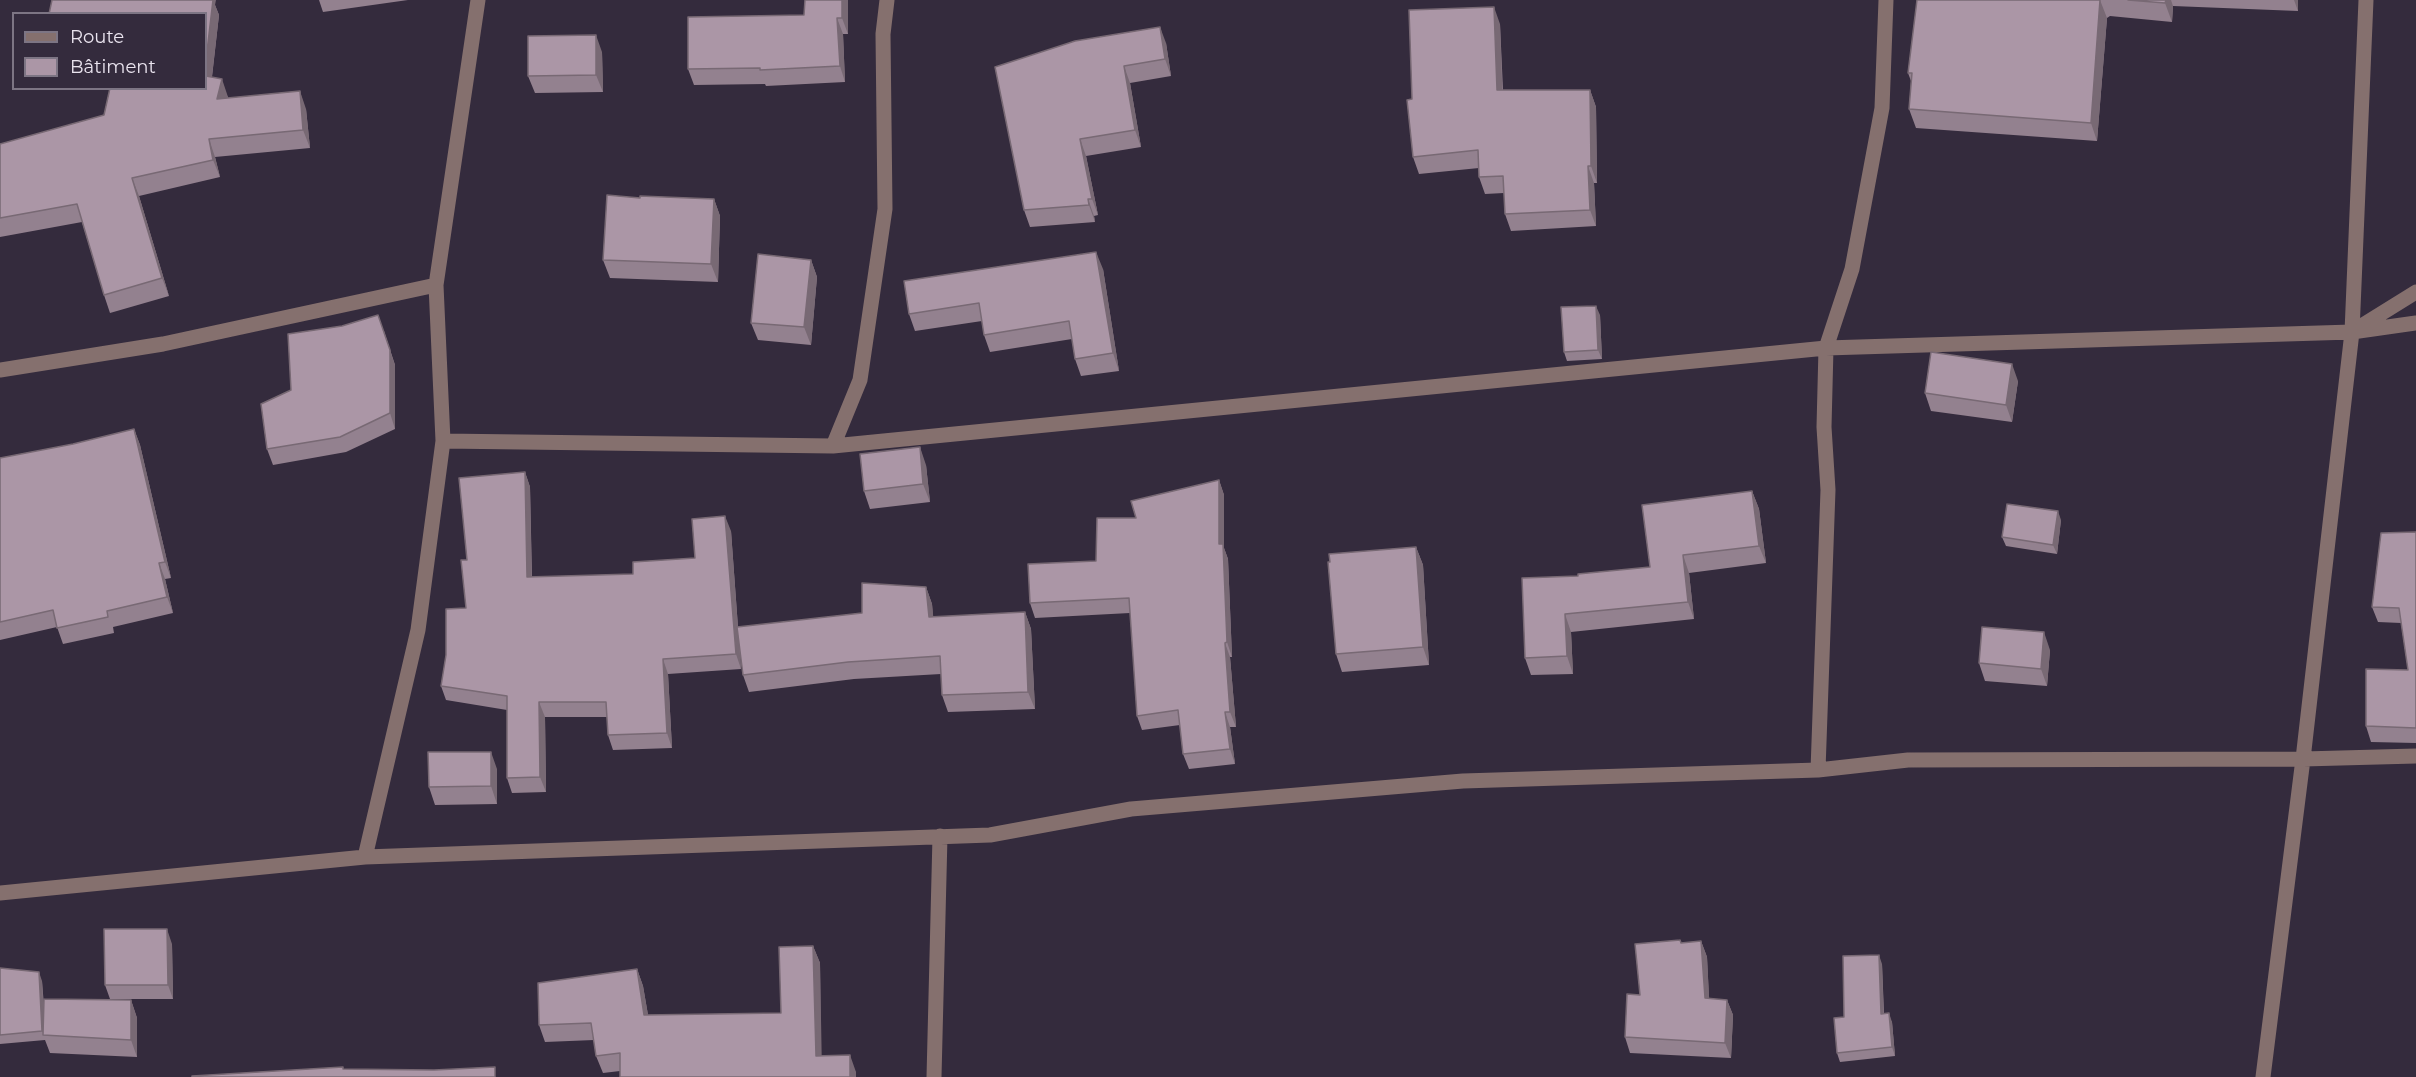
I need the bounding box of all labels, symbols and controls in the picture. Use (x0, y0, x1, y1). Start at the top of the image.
legend (12, 12, 207, 90)
text: Route (70, 26, 124, 48)
text: Bâtiment (70, 56, 156, 78)

